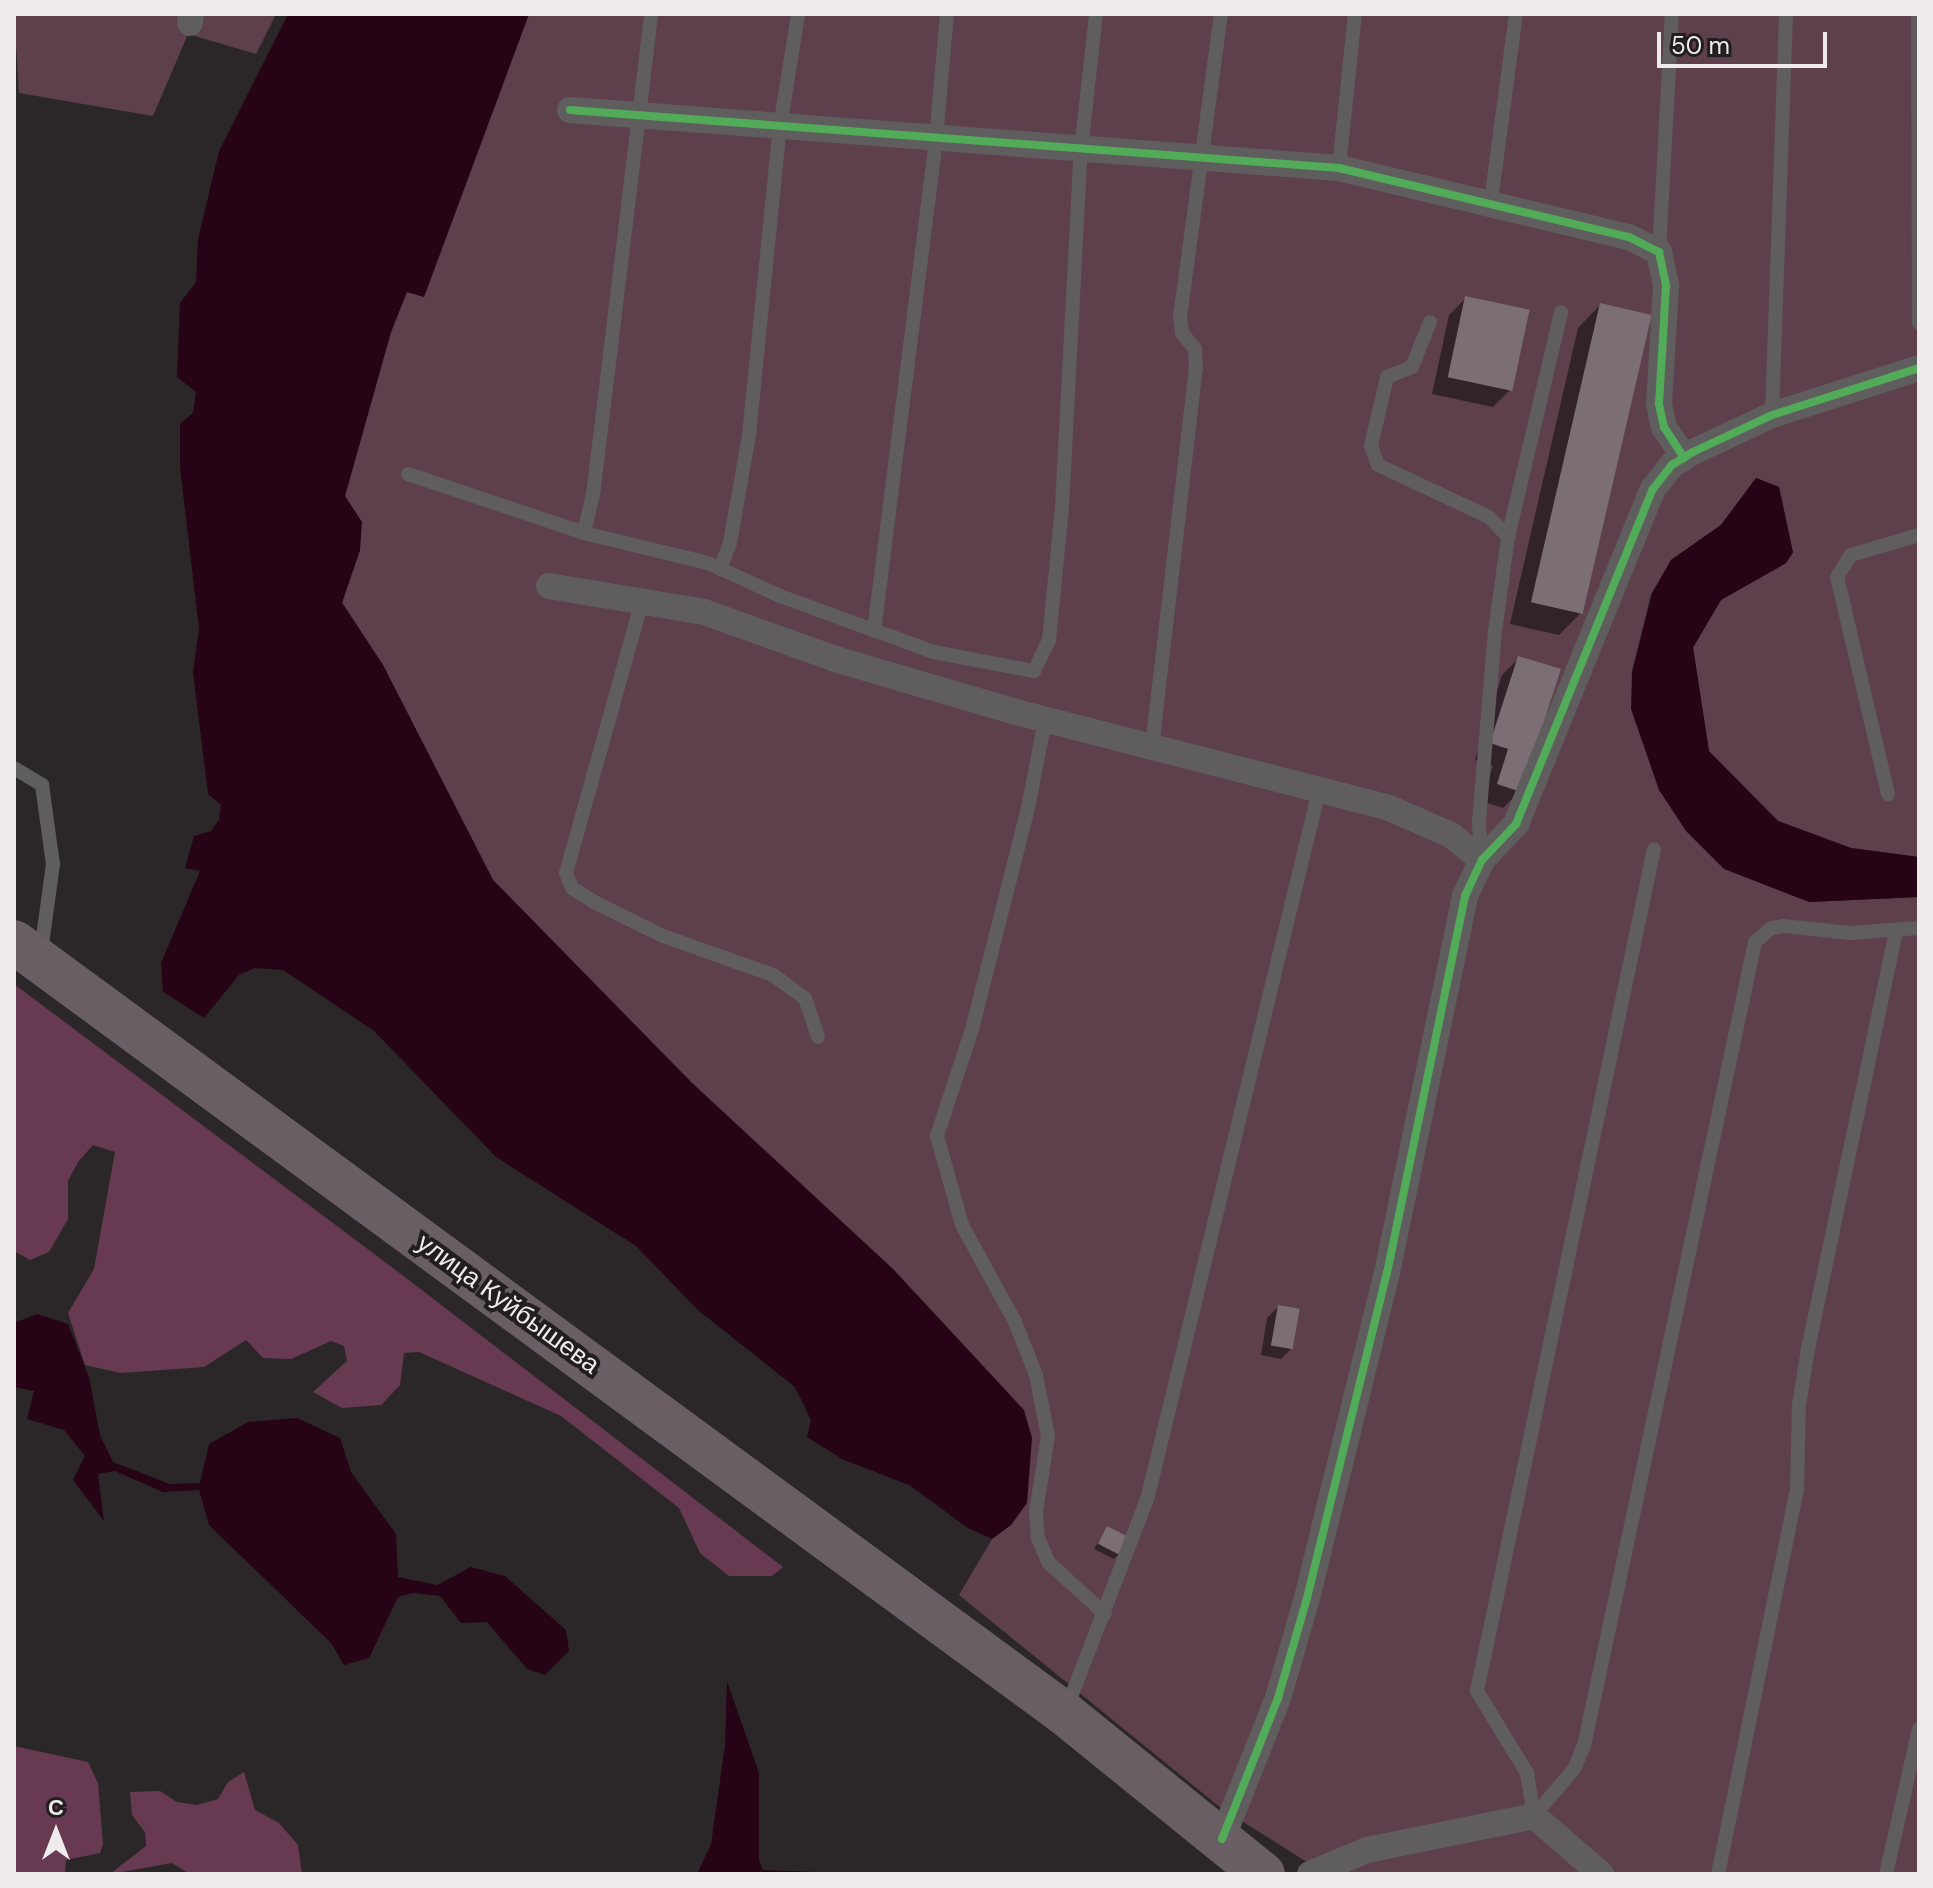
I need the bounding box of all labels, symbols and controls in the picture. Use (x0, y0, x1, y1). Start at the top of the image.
scale bar (1661, 16, 1831, 66)
text: 50 m (1671, 30, 1730, 61)
street label: улица Куйбышева (411, 1227, 605, 1381)
north arrow (16, 1792, 96, 1872)
text: С (48, 1793, 64, 1822)

